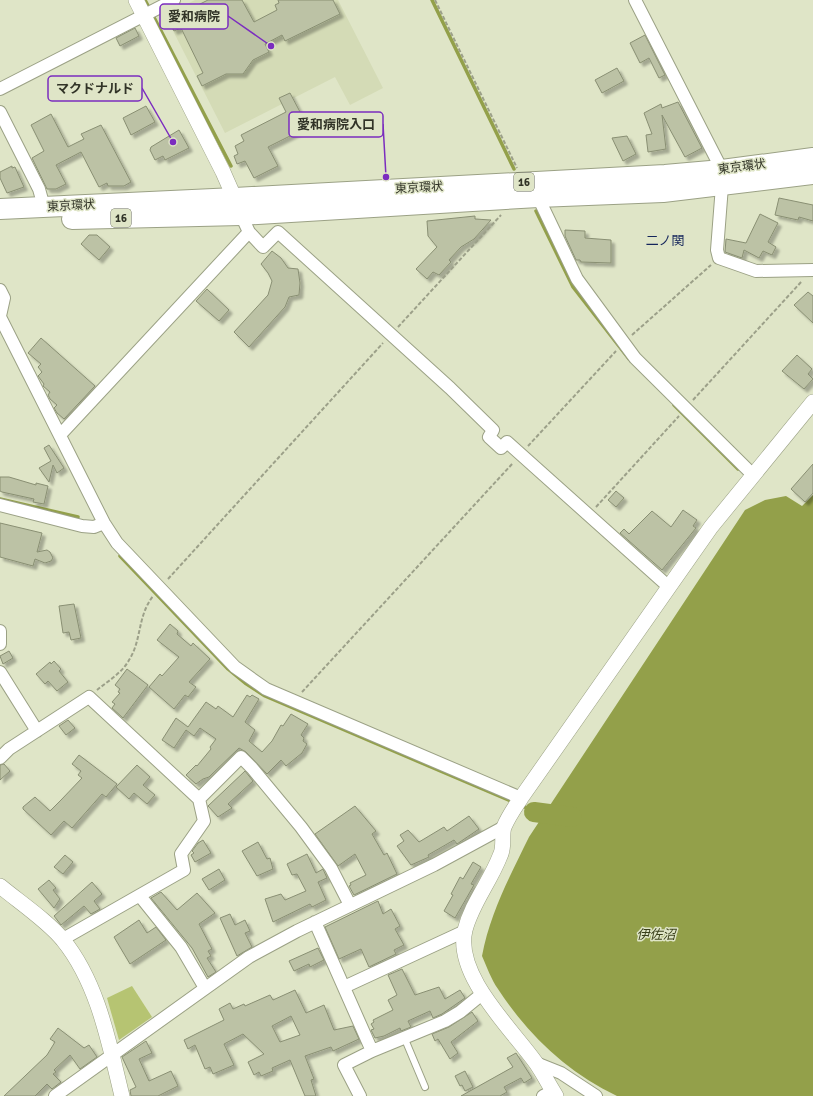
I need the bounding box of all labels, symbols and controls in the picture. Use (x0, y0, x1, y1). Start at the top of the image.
callout: 愛和病院 (160, 4, 228, 29)
text: 愛和病院 (168, 9, 220, 25)
callout: マクドナルド (48, 76, 142, 101)
text: マクドナルド (56, 81, 134, 97)
callout: 愛和病院入口 (289, 112, 383, 137)
text: 愛和病院入口 (297, 117, 375, 133)
street label: 東京環状 (717, 157, 767, 177)
road number: 16 (514, 173, 534, 191)
street label: 東京環状 (395, 179, 443, 197)
street label: 東京環状 (47, 197, 95, 215)
road number: 16 (111, 209, 131, 227)
district label: 二ノ関 (645, 233, 685, 249)
water label: 伊佐沼 (636, 927, 677, 943)

